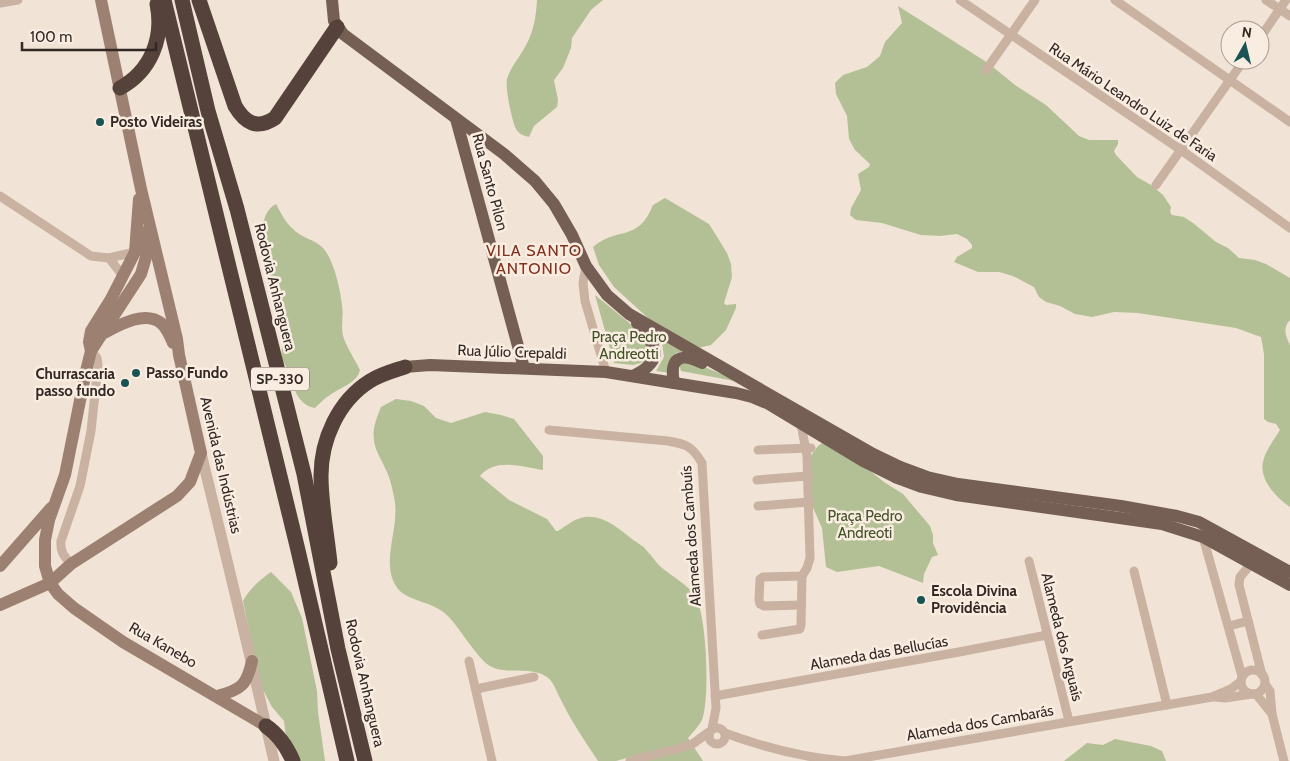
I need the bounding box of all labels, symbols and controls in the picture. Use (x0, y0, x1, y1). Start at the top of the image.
scale bar (22, 20, 156, 52)
north arrow (1220, 20, 1270, 70)
text: N (1241, 23, 1253, 42)
text: 100 m (30, 28, 72, 46)
street label: Rua Mário Leandro Luiz de Faria (1046, 39, 1221, 166)
place label: Posto Videiras (110, 113, 202, 131)
marker: Posto Videiras (94, 116, 106, 128)
street label: Rua Santo Pilon (468, 131, 512, 233)
street label: Rodovia Anhanguera (250, 221, 300, 353)
district label: VILA SANTO ANTONIO (486, 241, 582, 278)
park label: Praça Pedro Andreotti (592, 328, 666, 363)
street label: Rua Júlio Crepaldi (457, 341, 567, 363)
place label: Passo Fundo (146, 364, 228, 382)
place label: Churrascaria passo fundo (35, 365, 116, 400)
marker: Passo Fundo (130, 367, 142, 379)
road number: SP-330 (251, 368, 309, 390)
marker: Churrascaria passo fundo (119, 377, 131, 389)
street label: Avenida das Indústrias (196, 395, 246, 535)
street label: Alameda dos Cambuís (677, 465, 705, 607)
park label: Praça Pedro Andreoti (828, 507, 902, 542)
street label: Alameda dos Arguaís (1037, 571, 1087, 703)
place label: Escola Divina Providência (931, 582, 1018, 617)
marker: Escola Divina Providência (915, 594, 927, 606)
street label: Rodovia Anhanguera (342, 617, 389, 750)
street label: Rua Kanebo (126, 618, 200, 672)
street label: Alameda das Bellucías (809, 632, 949, 674)
street label: Alameda dos Cambarás (905, 701, 1055, 745)

